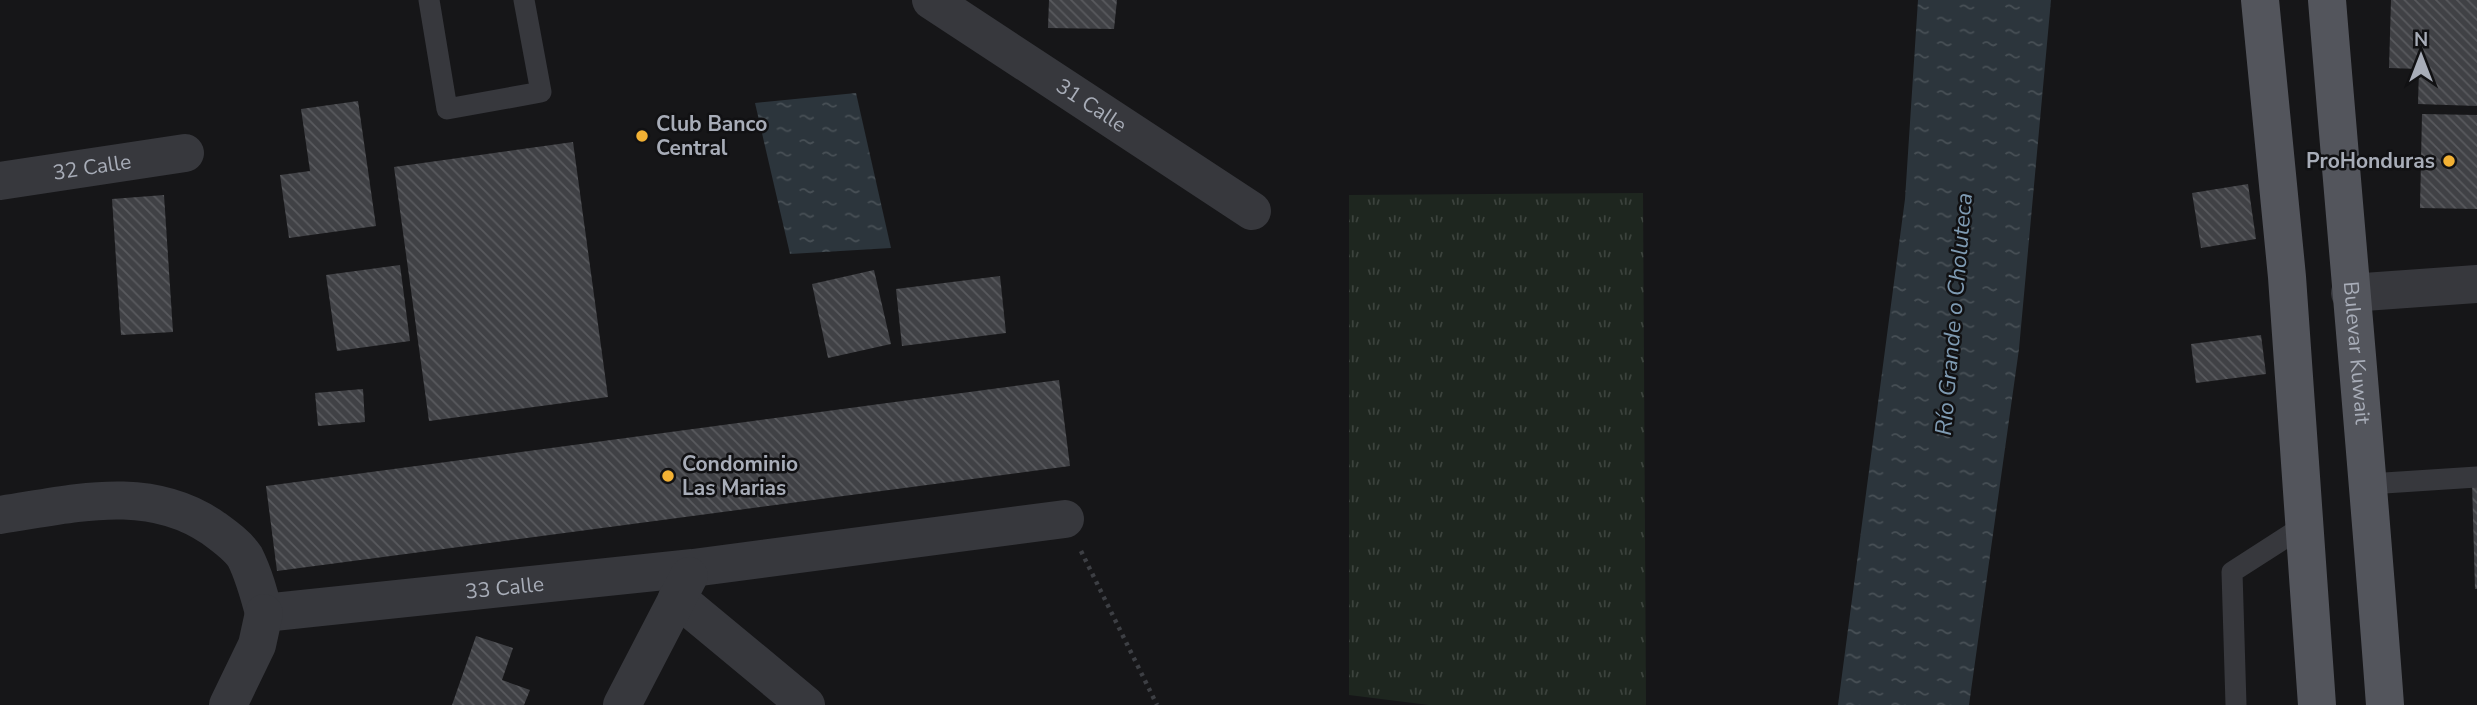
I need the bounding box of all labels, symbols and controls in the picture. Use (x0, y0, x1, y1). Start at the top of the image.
north arrow (2386, 21, 2456, 91)
text: N (2414, 27, 2428, 53)
street label: 31 Calle (1051, 72, 1132, 139)
place label: Club Banco Central (656, 110, 767, 162)
marker: Club Banco Central (634, 128, 650, 144)
street label: 32 Calle (51, 147, 133, 187)
place label: ProHonduras (2306, 147, 2435, 175)
marker: ProHonduras (2441, 153, 2457, 169)
water label: Río Grande o Choluteca (1928, 191, 1980, 437)
street label: Bulevar Kuwait (2337, 280, 2377, 426)
place label: Condominio Las Marias (682, 450, 798, 502)
marker: Condominio Las Marias (660, 468, 676, 484)
street label: 33 Calle (464, 570, 545, 606)

